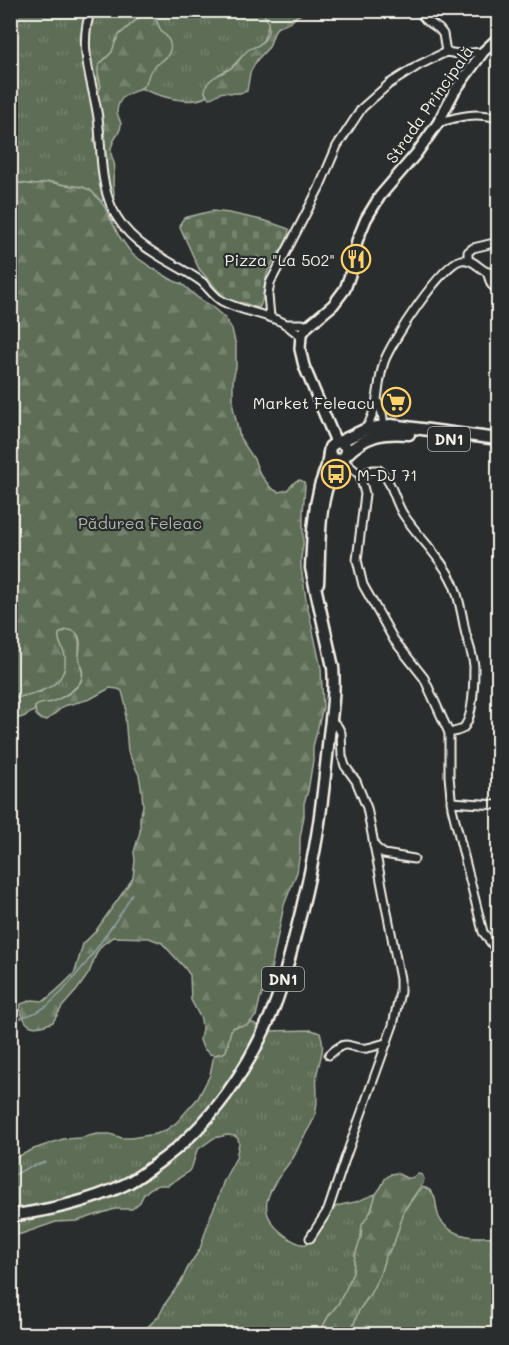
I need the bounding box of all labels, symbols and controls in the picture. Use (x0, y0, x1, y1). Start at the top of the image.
street label: Strada Principală (381, 41, 477, 167)
restaurant icon: Pizza "La 502" (340, 243, 372, 275)
place label: Pizza "La 502" (225, 249, 335, 270)
supermarket icon: Market Feleacu (380, 386, 412, 418)
place label: Market Feleacu (253, 392, 375, 413)
road number: DN1 (428, 427, 470, 451)
bus stop icon: M-DJ 71 (320, 458, 352, 490)
place label: M-DJ 71 (357, 464, 417, 485)
park label: Pădurea Feleac (78, 512, 202, 533)
road number: DN1 (262, 967, 304, 991)

